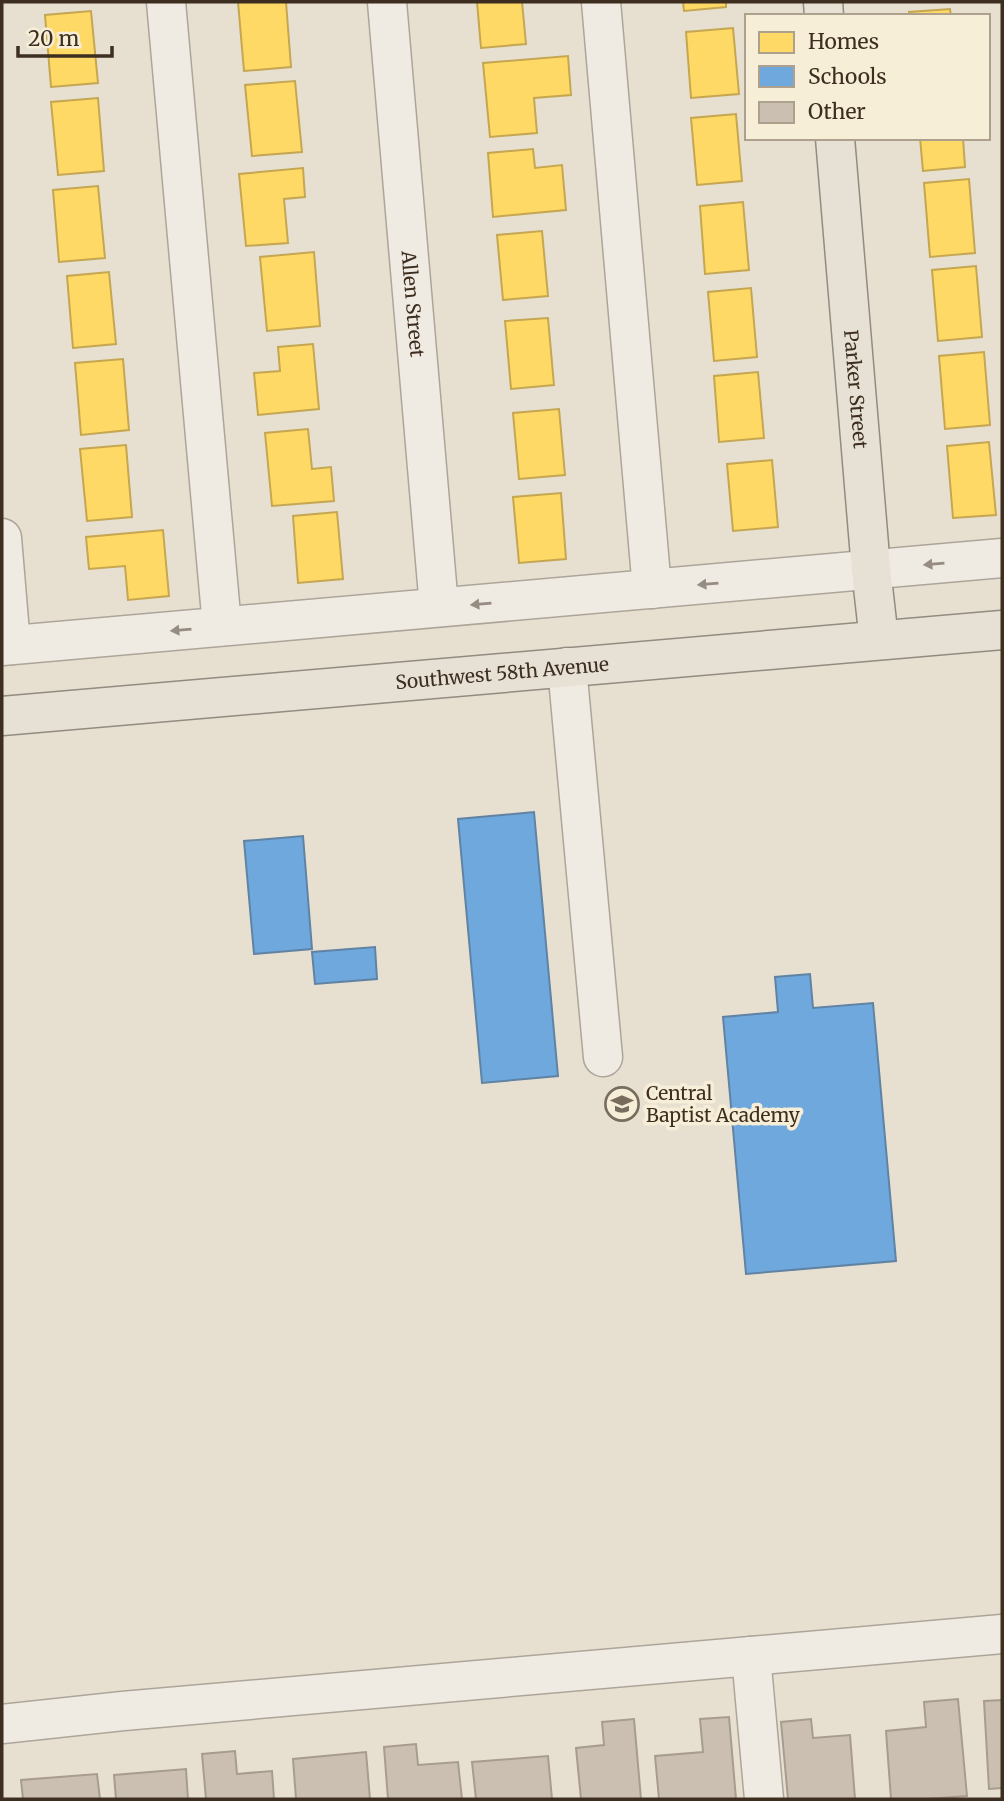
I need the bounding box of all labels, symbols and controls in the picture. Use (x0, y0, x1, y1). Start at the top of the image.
scale bar (18, 14, 112, 58)
legend (745, 14, 990, 140)
text: 20 m (28, 25, 80, 52)
text: Homes (808, 28, 879, 55)
text: Schools (808, 63, 887, 90)
text: Other (808, 98, 866, 125)
street label: Allen Street (396, 249, 430, 359)
street label: Parker Street (839, 329, 873, 450)
one-way arrow (923, 559, 945, 570)
one-way arrow (696, 579, 718, 590)
one-way arrow (470, 599, 492, 610)
one-way arrow (170, 625, 192, 636)
street label: Southwest 58th Avenue (394, 652, 610, 694)
place label: Central Baptist Academy (646, 1081, 800, 1127)
school or university icon: Central Baptist Academy (603, 1085, 641, 1123)

